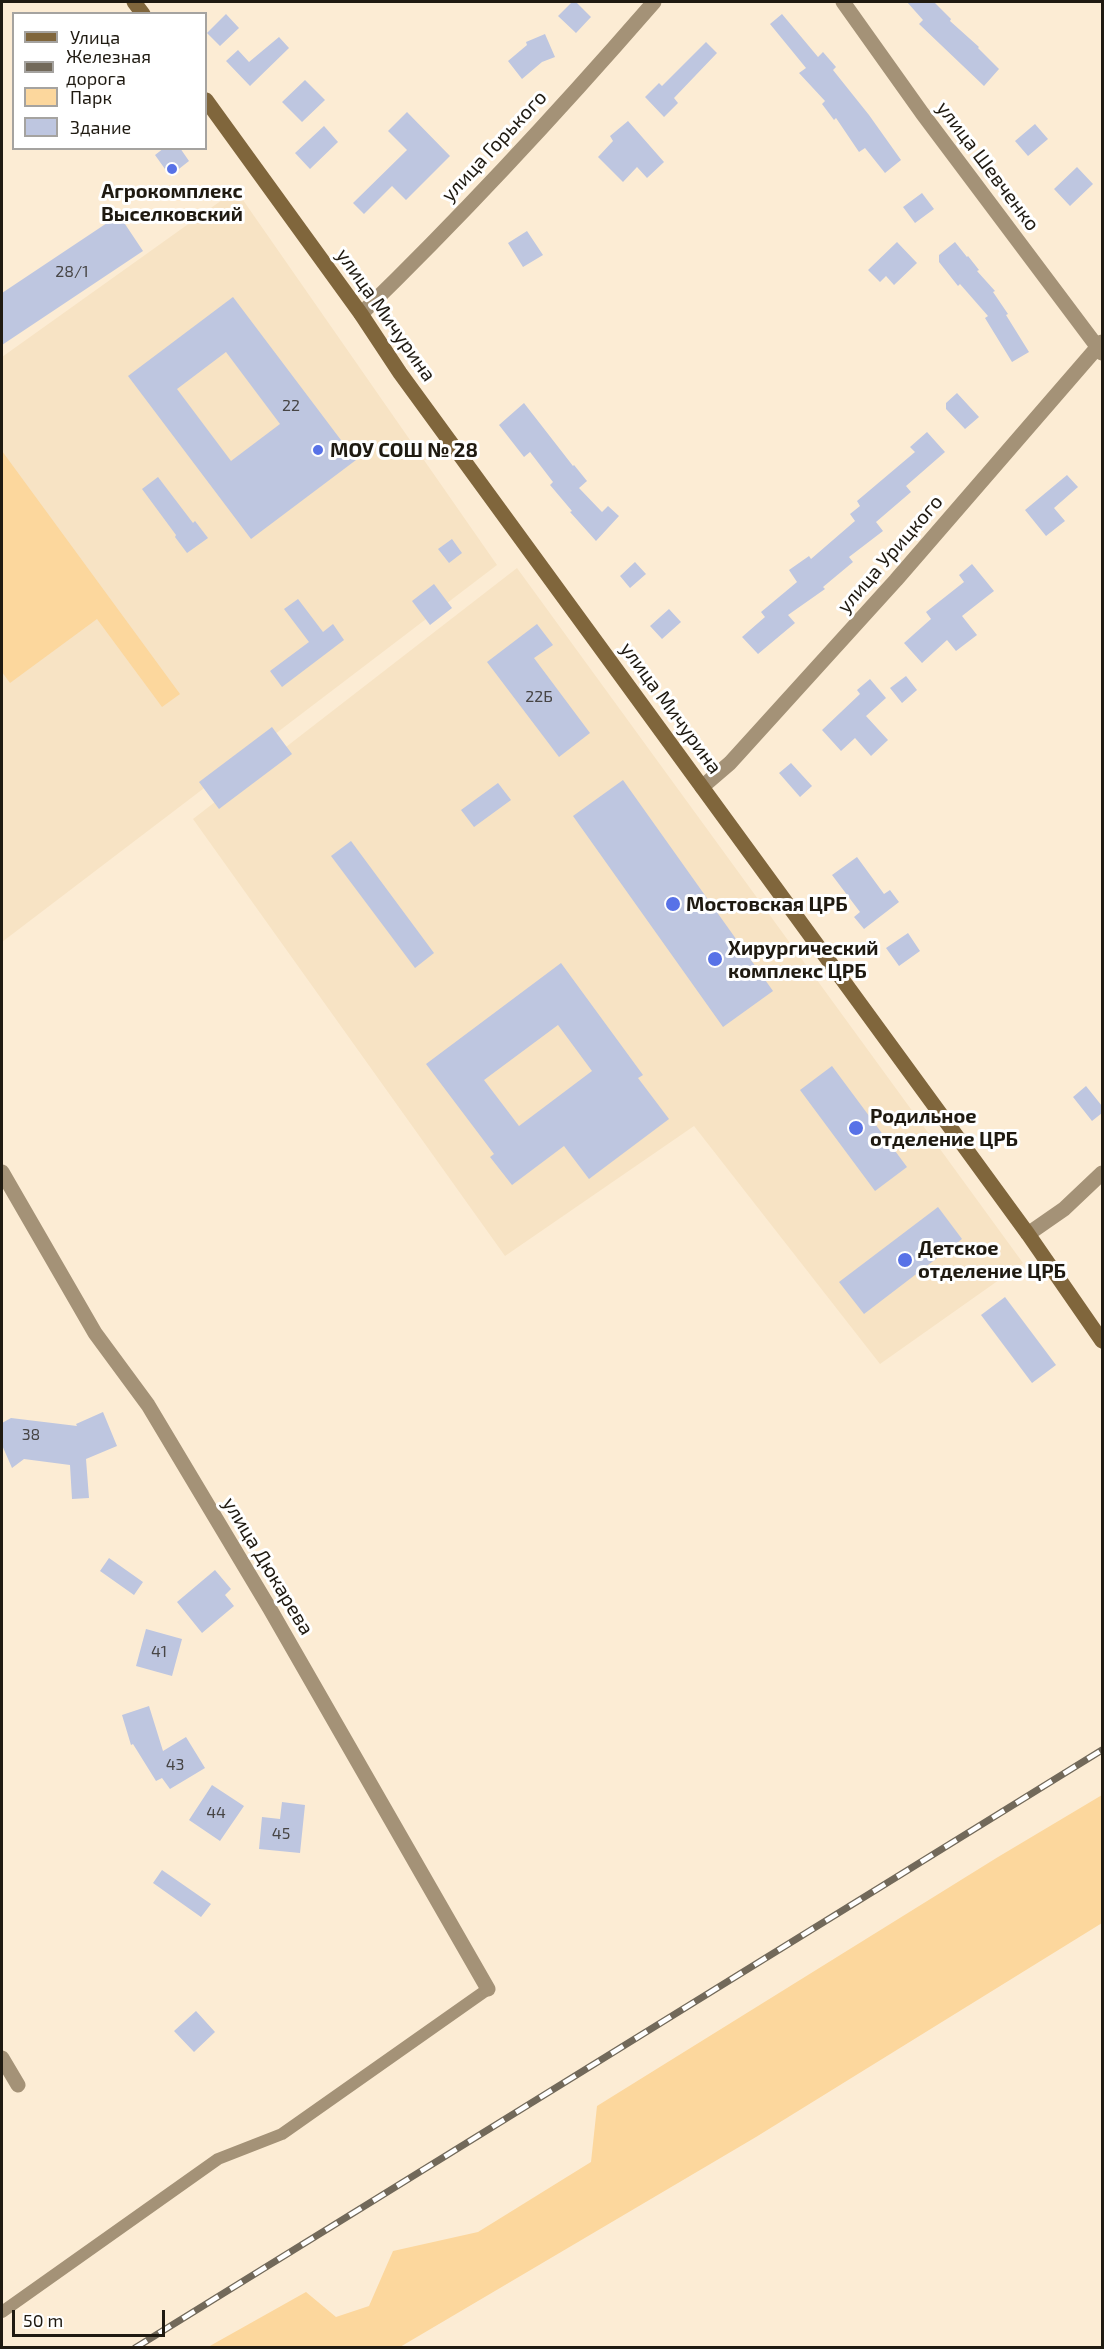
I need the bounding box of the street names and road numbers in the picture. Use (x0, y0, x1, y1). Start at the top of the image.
street label: улица Горького (436, 85, 552, 207)
street label: улица Шевченко (931, 97, 1045, 235)
street label: улица Мичурина (331, 244, 441, 386)
street label: улица Урицкого (832, 490, 948, 618)
street label: улица Мичурина (615, 637, 727, 779)
street label: улица Дюкарева (217, 1493, 319, 1639)

